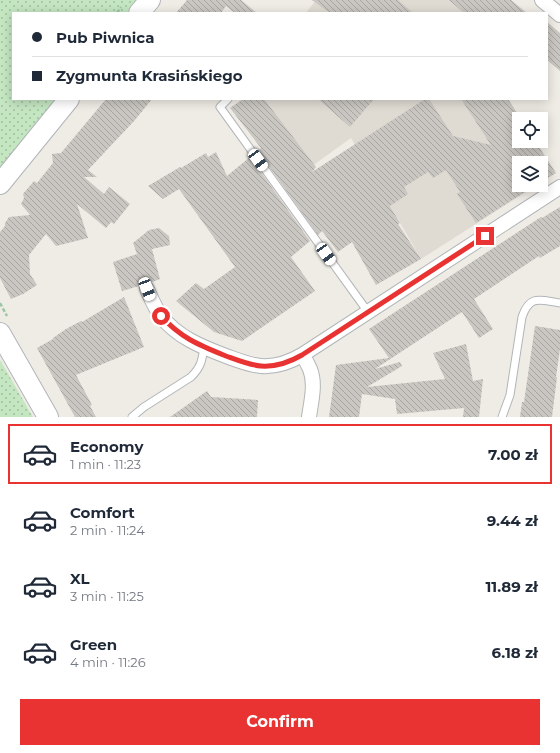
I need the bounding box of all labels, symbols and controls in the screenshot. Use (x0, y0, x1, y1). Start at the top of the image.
text: Pub Piwnica (56, 28, 154, 47)
text: Zygmunta Krasińskiego (56, 66, 243, 85)
map controls (512, 112, 548, 192)
button: locate (512, 112, 548, 148)
car (246, 147, 270, 173)
button: layers (512, 156, 548, 192)
route end (476, 227, 494, 245)
car (314, 241, 338, 267)
car (137, 276, 157, 302)
route start (152, 307, 170, 325)
icon: car (22, 436, 58, 472)
text: Economy (70, 437, 143, 456)
text: 7.00 zł (488, 445, 538, 464)
text: 1 min · 11:23 (70, 456, 141, 472)
icon: car (22, 502, 58, 538)
text: Comfort (70, 503, 135, 522)
text: 9.44 zł (487, 511, 538, 530)
text: 2 min · 11:24 (70, 522, 145, 538)
icon: car (22, 568, 58, 604)
text: XL (70, 569, 89, 588)
text: 11.89 zł (485, 577, 538, 596)
text: 3 min · 11:25 (70, 588, 144, 604)
icon: car (22, 634, 58, 670)
text: Green (70, 635, 117, 654)
text: 6.18 zł (492, 643, 538, 662)
text: 4 min · 11:26 (70, 654, 146, 670)
button: Confirm (20, 699, 540, 745)

